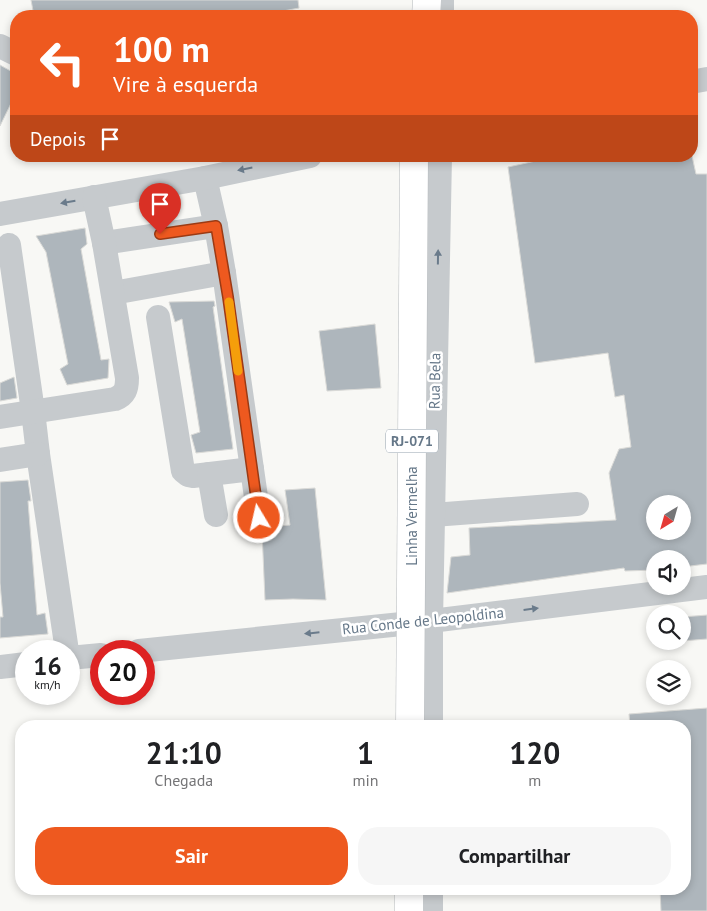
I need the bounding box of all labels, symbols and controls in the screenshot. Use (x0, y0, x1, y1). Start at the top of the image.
text: 100 m (113, 26, 210, 72)
icon: left (30, 30, 95, 95)
text: Vire à esquerda (113, 70, 258, 98)
icon: arrive (96, 125, 124, 153)
text: Depois (30, 127, 86, 151)
one-way arrow (236, 166, 252, 174)
pin (139, 183, 181, 234)
icon: arrive (146, 190, 174, 218)
one-way arrow (59, 198, 75, 206)
one-way arrow (434, 249, 442, 265)
street label: Rua Bela (425, 353, 444, 409)
road number: RJ-071 (386, 430, 438, 452)
street label: Linha Vermelha (402, 466, 421, 566)
position arrow (232, 491, 284, 543)
north arrow (646, 495, 691, 540)
map controls (646, 495, 691, 705)
button: sound (646, 550, 691, 595)
street label: Rua Conde de Leopoldina (341, 603, 505, 638)
one-way arrow (523, 605, 539, 613)
button: search (646, 605, 691, 650)
one-way arrow (304, 629, 320, 637)
speed limit sign: 20 (90, 640, 155, 705)
text: 16 (33, 650, 62, 682)
button: layers (646, 660, 691, 705)
text: km/h (34, 677, 61, 692)
text: 21:10 (146, 733, 222, 772)
text: 1 (357, 733, 374, 772)
text: 120 (509, 733, 560, 772)
text: Chegada (154, 770, 213, 790)
text: min (353, 770, 379, 790)
text: m (528, 770, 541, 790)
button: Sair (35, 827, 348, 885)
button: Compartilhar (358, 827, 671, 885)

